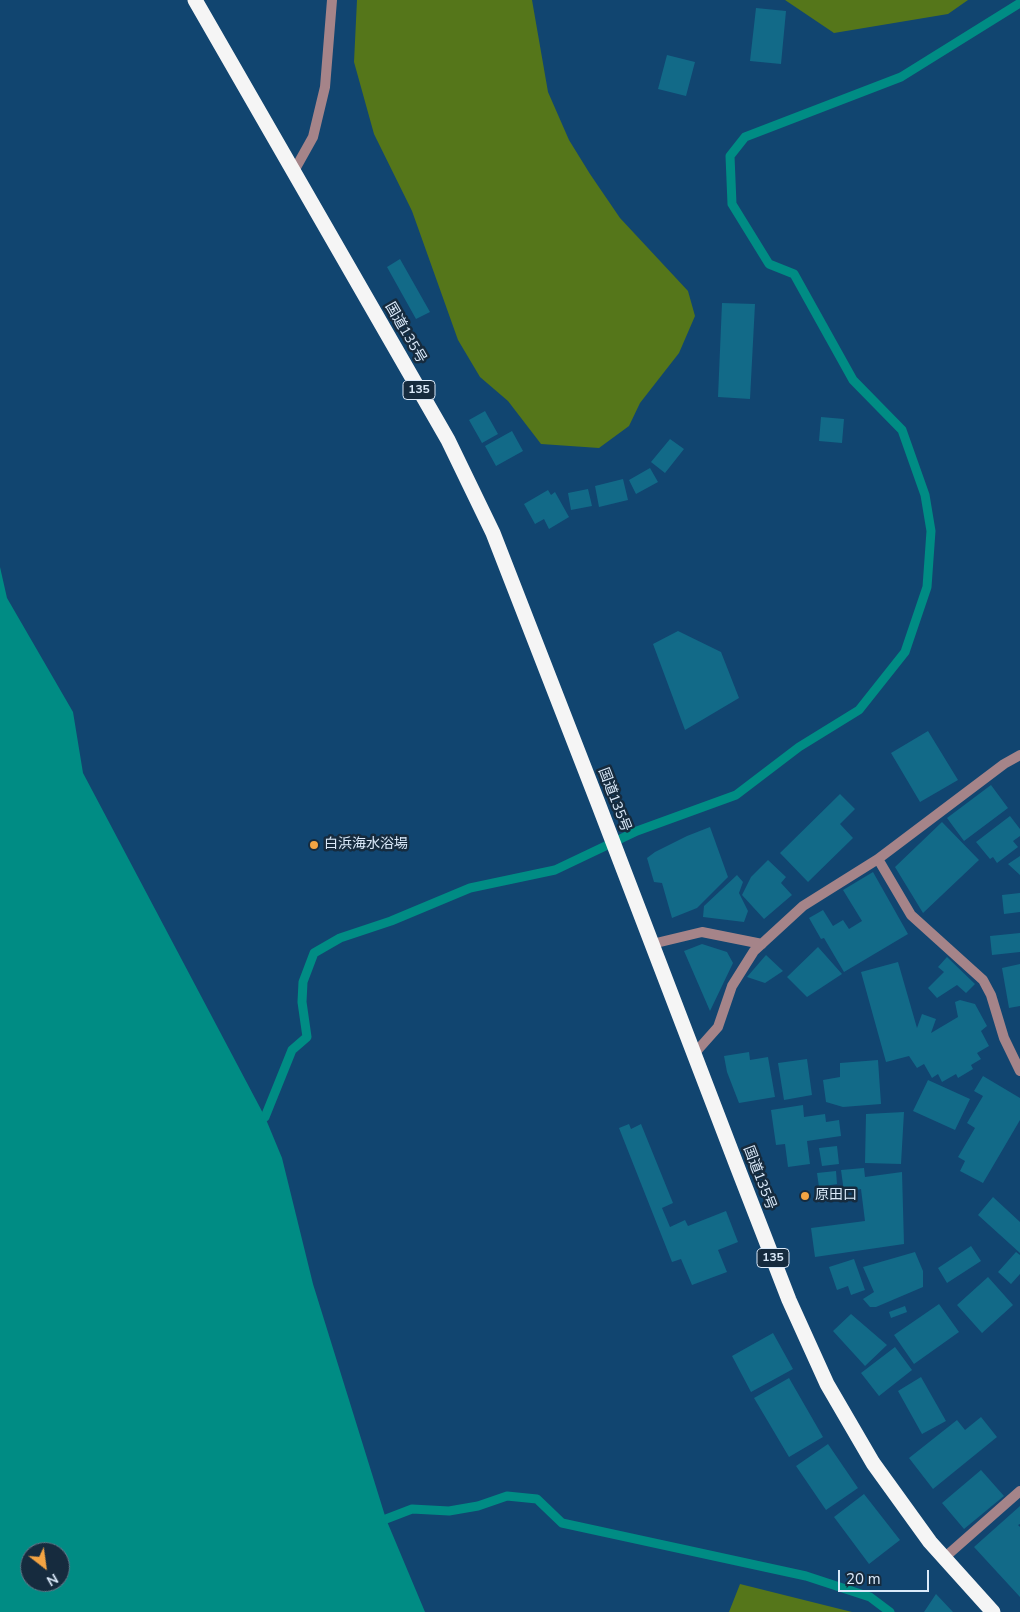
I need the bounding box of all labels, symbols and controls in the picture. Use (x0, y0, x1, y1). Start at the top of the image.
street label: 国道135号 (381, 300, 429, 366)
road number: 135 (403, 380, 435, 400)
street label: 国道135号 (594, 766, 634, 834)
place label: 白浜海水浴場 (324, 837, 408, 853)
marker: 白浜海水浴場 (308, 839, 320, 851)
street label: 国道135号 (739, 1144, 779, 1212)
place label: 原田口 (815, 1188, 857, 1204)
marker: 原田口 (799, 1190, 811, 1202)
road number: 135 (757, 1248, 789, 1268)
north arrow (20, 1542, 70, 1592)
scale bar (840, 1560, 931, 1592)
text: N (43, 1569, 62, 1590)
text: 20 m (846, 1569, 881, 1589)

